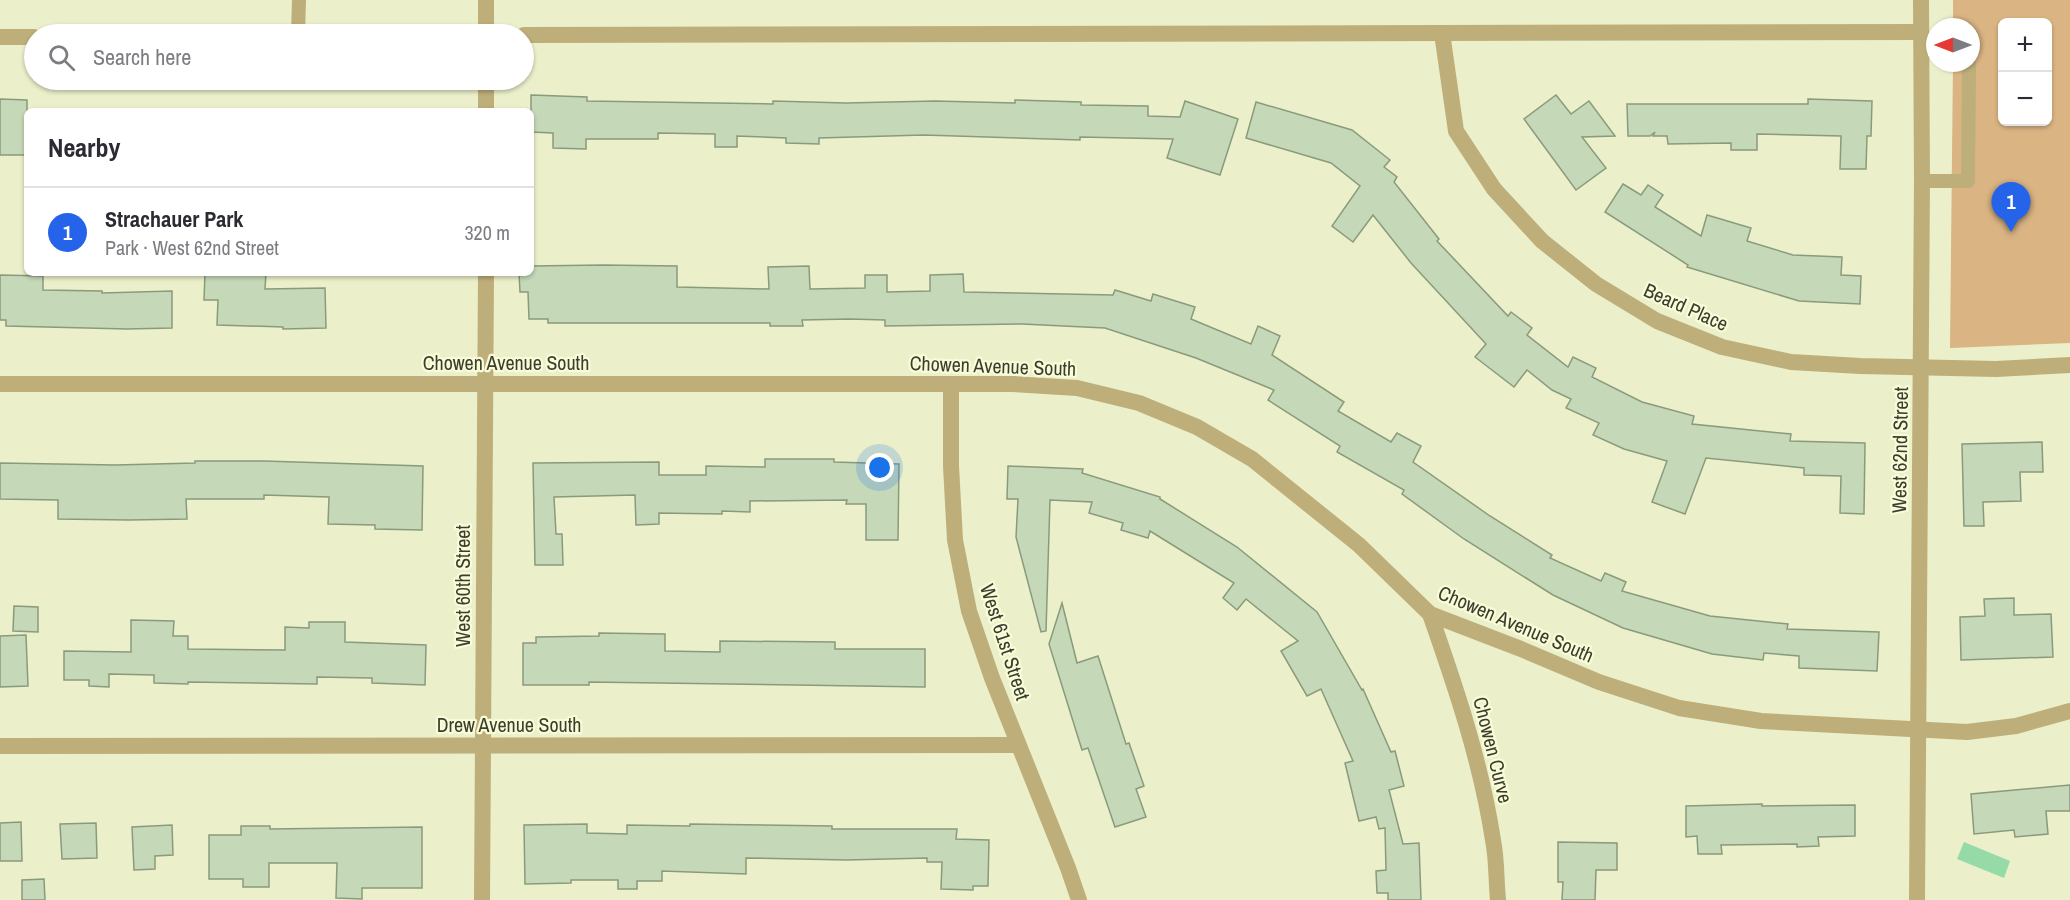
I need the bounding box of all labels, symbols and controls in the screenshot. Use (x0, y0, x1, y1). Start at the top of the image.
north arrow (1926, 18, 1980, 72)
map controls (1998, 18, 2052, 126)
button: + (1998, 18, 2052, 72)
search box (24, 24, 534, 90)
icon: search (45, 41, 78, 74)
text: Search here (93, 42, 191, 72)
button: − (1998, 72, 2052, 126)
text: Nearby (48, 130, 120, 165)
pin: 1 (1992, 182, 2030, 232)
text: Strachauer Park (105, 204, 243, 234)
text: 1 (63, 219, 72, 246)
text: 320 m (464, 219, 510, 246)
text: Park · West 62nd Street (105, 234, 279, 261)
street label: Beard Place (1640, 276, 1733, 337)
street label: Chowen Avenue South (423, 349, 589, 376)
street label: Chowen Avenue South (909, 349, 1077, 382)
street label: West 62nd Street (1885, 386, 1914, 513)
your location (865, 453, 894, 482)
street label: West 60th Street (449, 525, 476, 647)
street label: Chowen Avenue South (1434, 579, 1598, 669)
street label: West 61st Street (974, 580, 1037, 704)
street label: Chowen Curve (1467, 694, 1520, 806)
street label: Drew Avenue South (437, 711, 581, 738)

